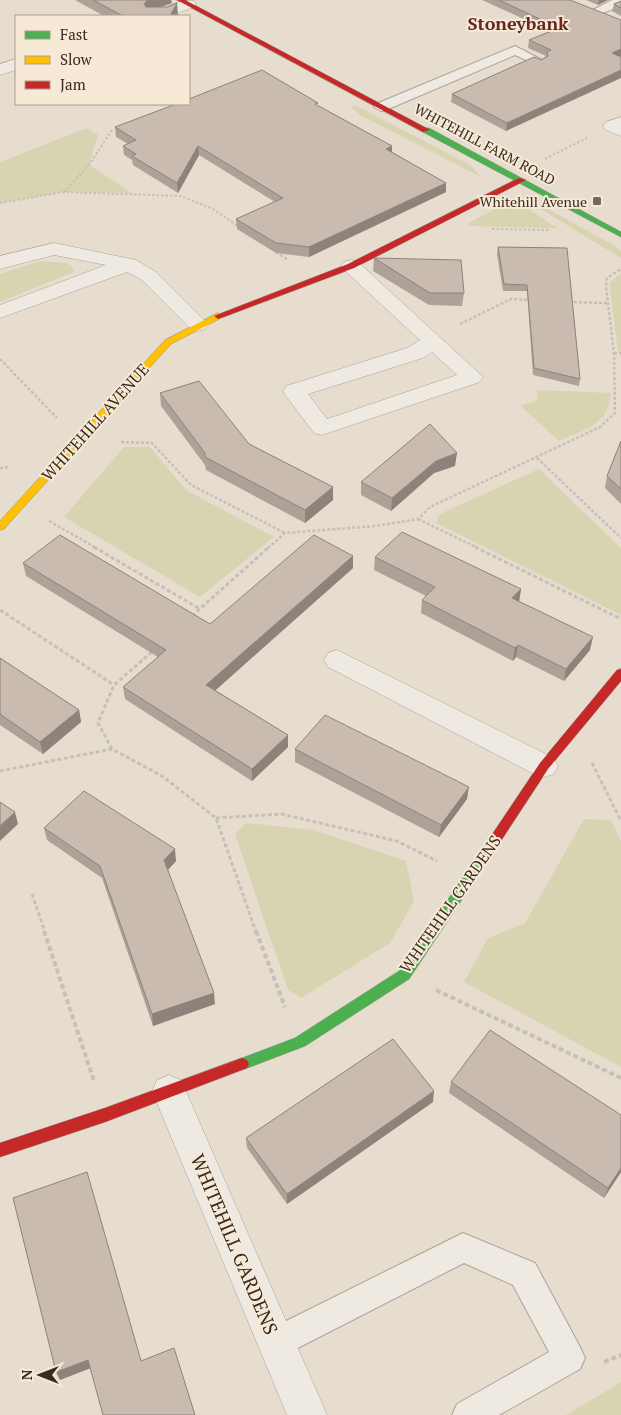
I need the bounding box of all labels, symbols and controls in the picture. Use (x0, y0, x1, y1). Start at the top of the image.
district label: Stoneybank (467, 11, 569, 35)
legend (15, 15, 190, 105)
text: Fast (60, 24, 88, 44)
text: Slow (60, 49, 93, 69)
text: Jam (60, 74, 86, 94)
street label: WHITEHILL FARM ROAD (411, 99, 559, 189)
place label: Whitehill Avenue (479, 192, 587, 211)
marker: Whitehill Avenue (591, 195, 603, 207)
street label: WHITEHILL AVENUE (36, 358, 154, 486)
street label: WHITEHILL GARDENS (394, 831, 506, 977)
street label: WHITEHILL GARDENS (186, 1150, 284, 1338)
north arrow (15, 1350, 65, 1400)
text: N (17, 1369, 36, 1380)

